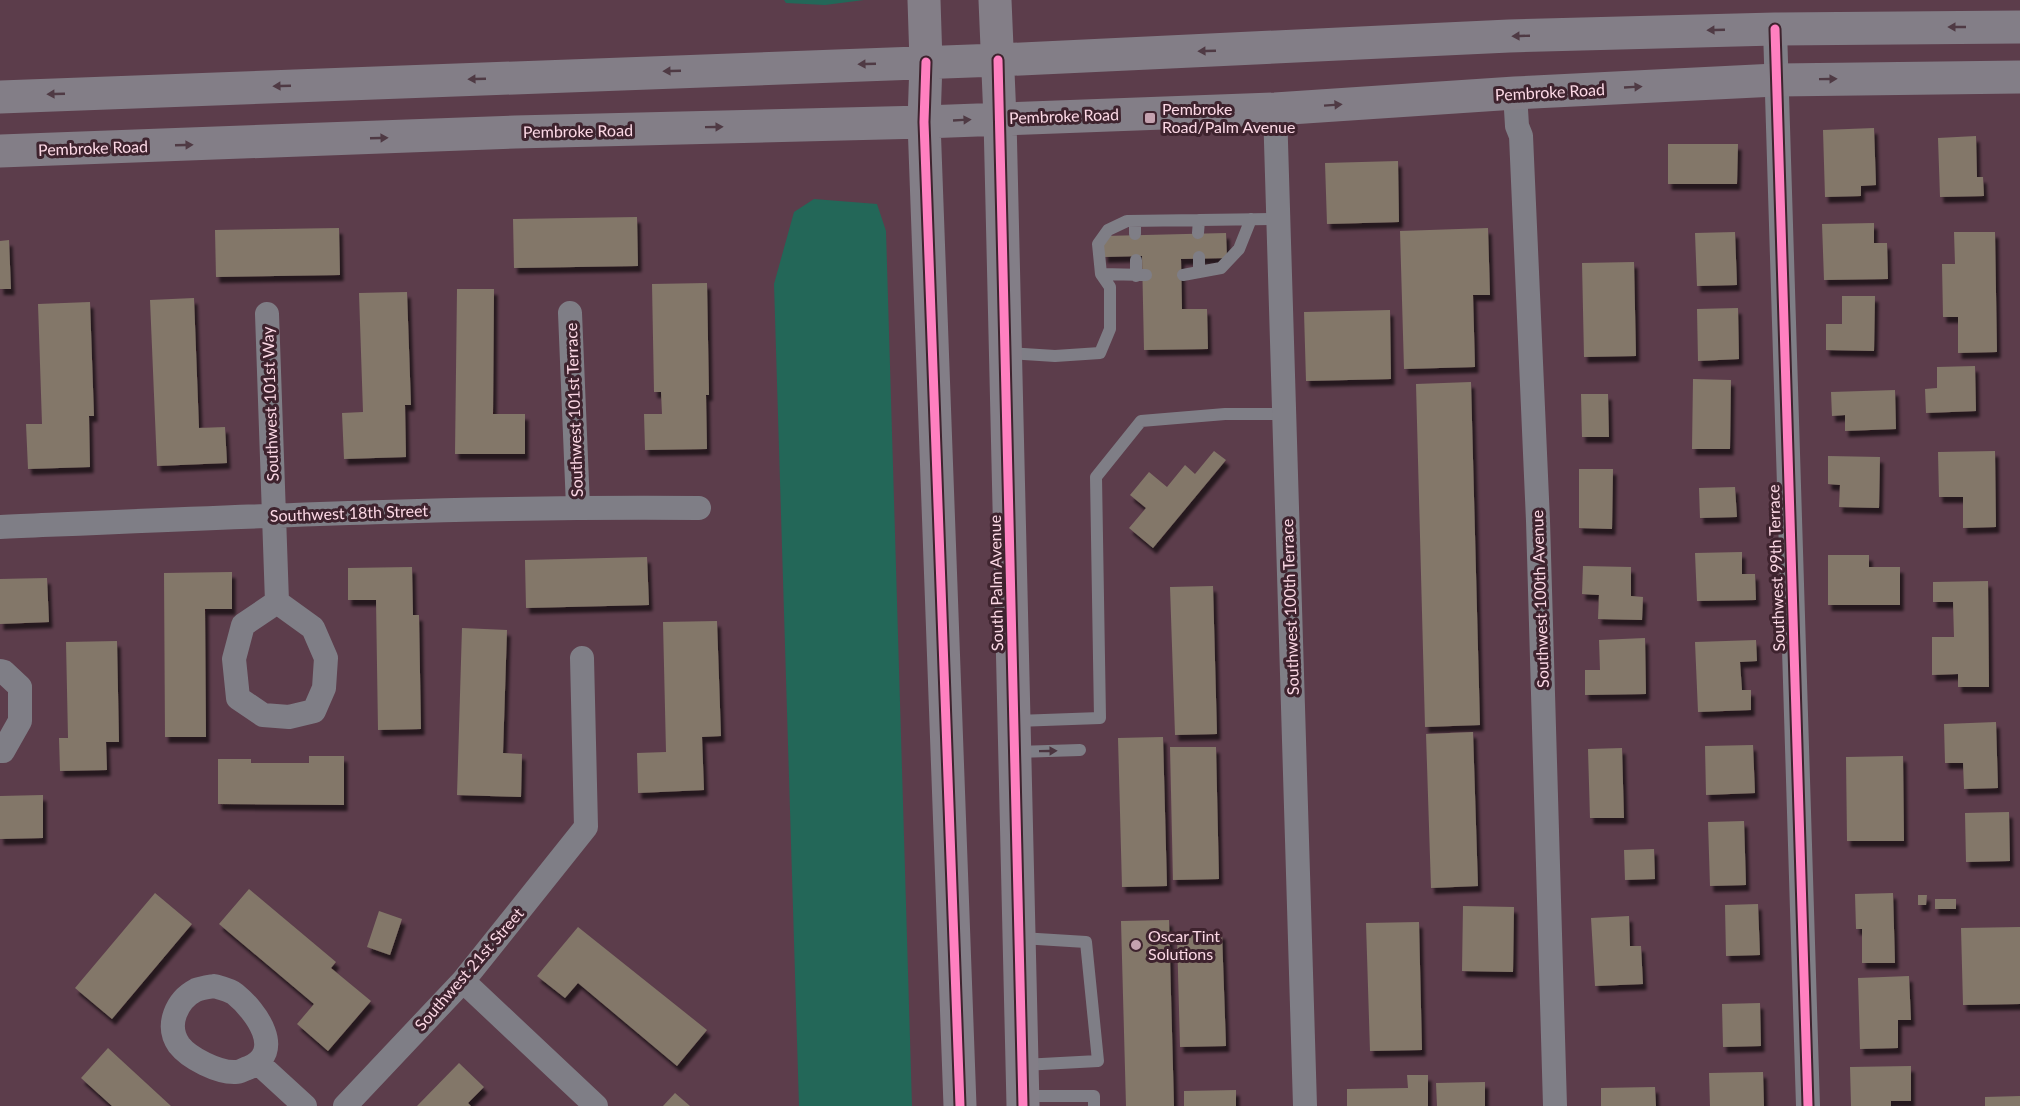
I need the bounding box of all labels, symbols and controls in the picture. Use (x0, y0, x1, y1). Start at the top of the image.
one-way arrow (1948, 22, 1967, 32)
one-way arrow (1707, 26, 1726, 35)
one-way arrow (1512, 31, 1531, 41)
one-way arrow (1198, 46, 1217, 56)
one-way arrow (858, 60, 877, 69)
one-way arrow (663, 67, 682, 76)
one-way arrow (468, 74, 487, 83)
one-way arrow (1818, 74, 1837, 84)
street label: Pembroke Road (1495, 79, 1605, 104)
one-way arrow (273, 81, 292, 91)
one-way arrow (1623, 83, 1642, 92)
one-way arrow (47, 90, 66, 99)
place label: Pembroke Road/Palm Avenue (1162, 99, 1296, 136)
one-way arrow (1324, 100, 1343, 110)
street label: Pembroke Road (1009, 104, 1119, 127)
marker: Pembroke Road/Palm Avenue (1143, 111, 1157, 125)
one-way arrow (952, 116, 971, 125)
street label: Pembroke Road (523, 120, 633, 141)
one-way arrow (705, 122, 724, 132)
one-way arrow (370, 133, 389, 142)
street label: Pembroke Road (38, 136, 148, 159)
one-way arrow (175, 140, 194, 150)
street label: Southwest 101st Terrace (561, 323, 586, 497)
street label: Southwest 101st Way (257, 325, 282, 482)
street label: Southwest 99th Terrace (1763, 484, 1788, 652)
street label: Southwest 18th Street (270, 500, 429, 525)
street label: Southwest 100th Avenue (1527, 510, 1552, 688)
street label: South Palm Avenue (985, 515, 1006, 651)
street label: Southwest 100th Terrace (1277, 519, 1302, 695)
one-way arrow (1038, 747, 1057, 756)
street label: Southwest 21st Street (410, 903, 527, 1034)
place label: Oscar Tint Solutions (1148, 926, 1220, 963)
marker: Oscar Tint Solutions (1129, 938, 1143, 952)

